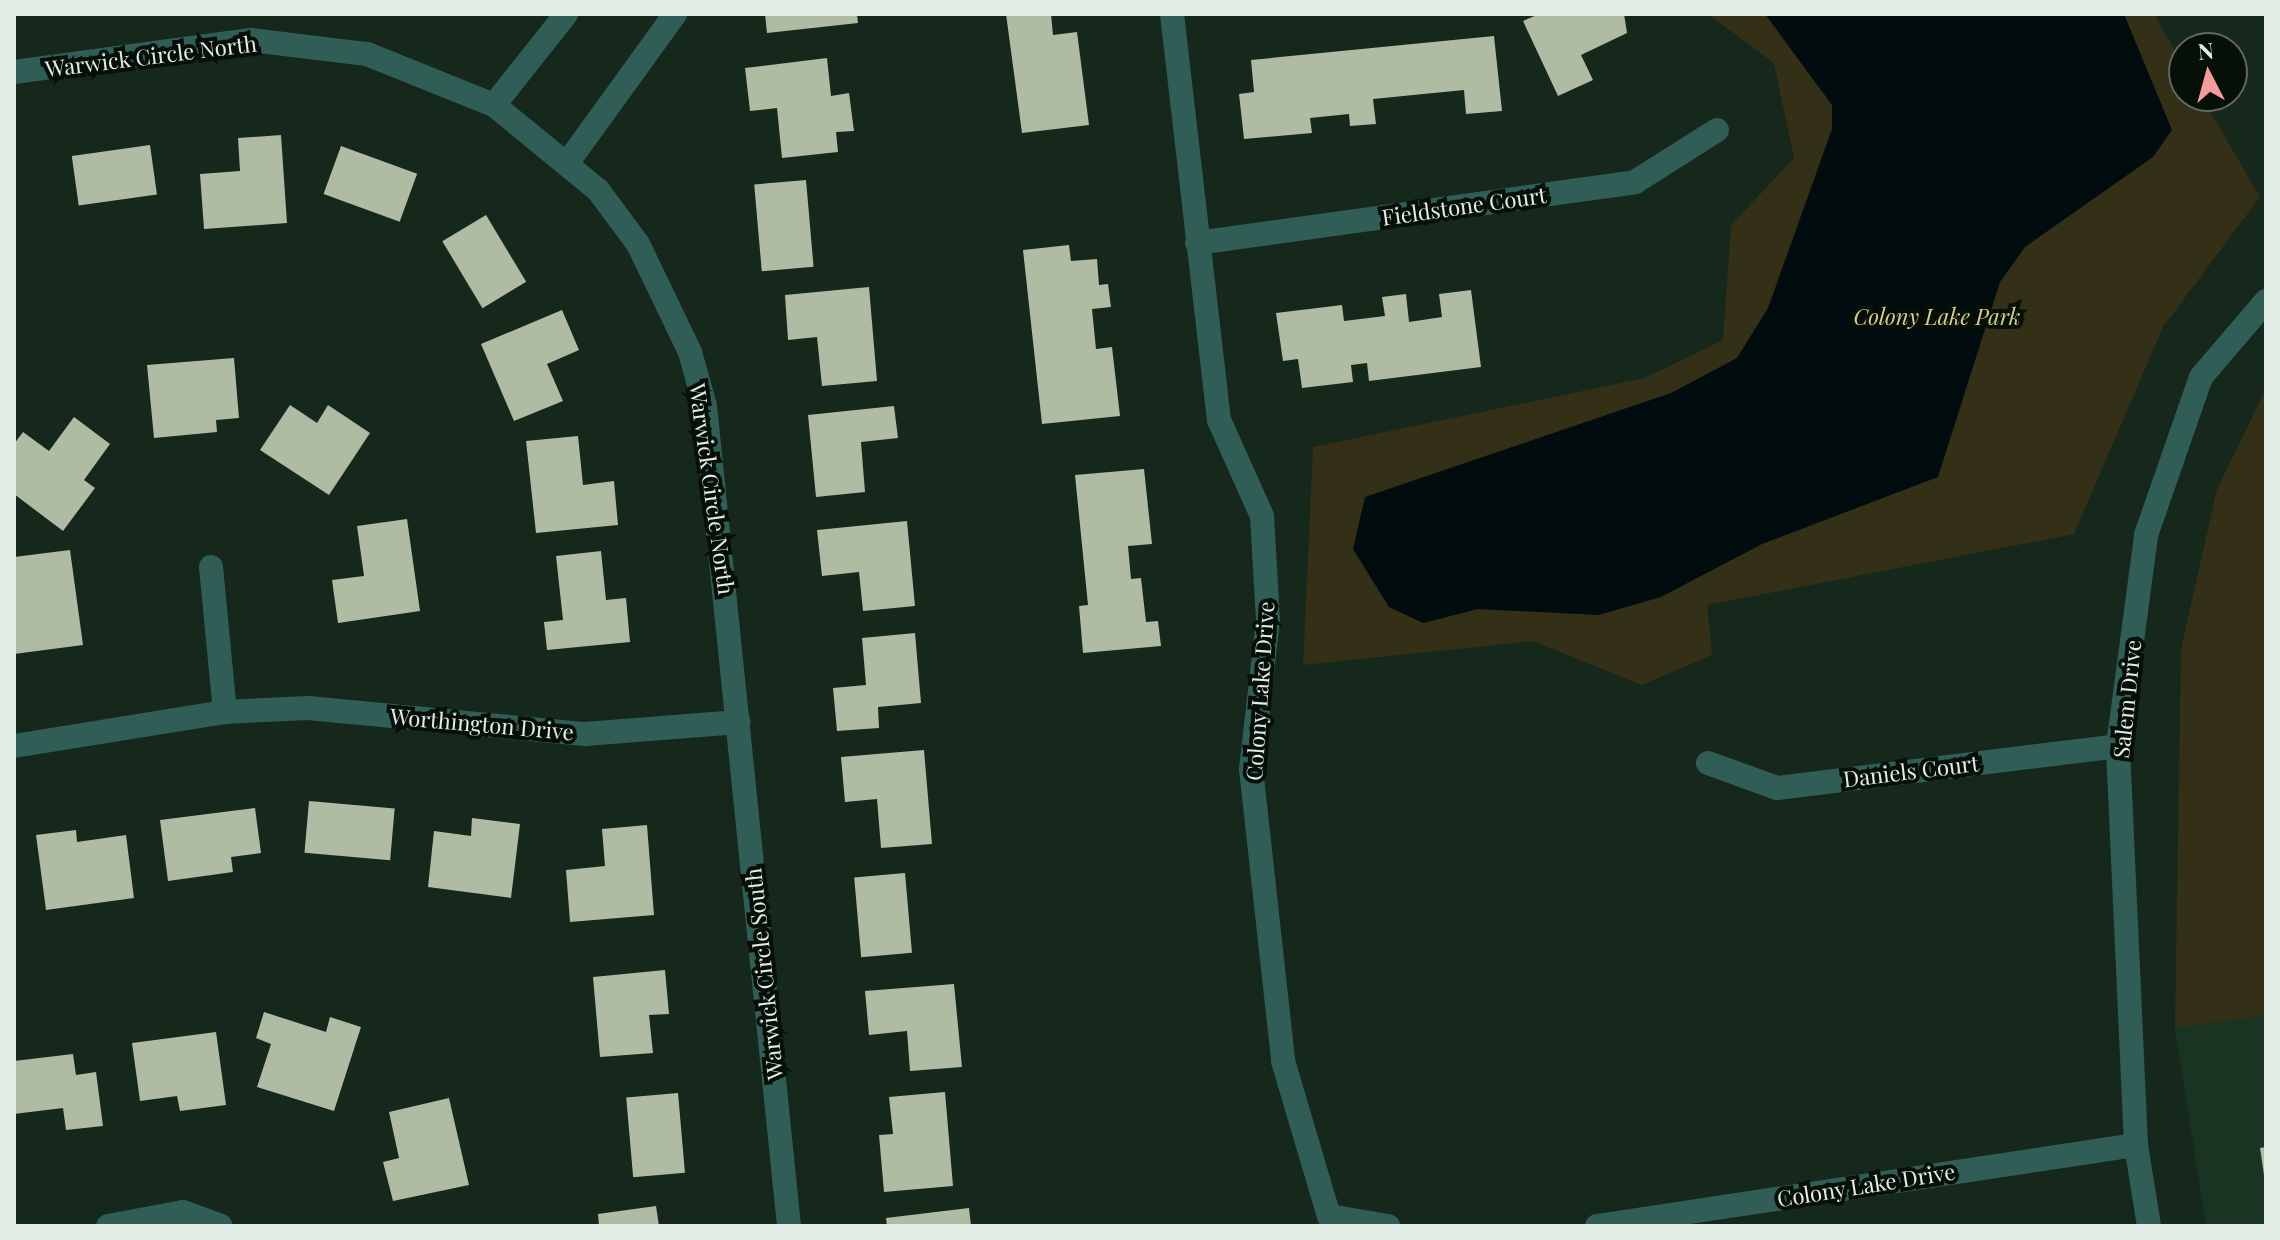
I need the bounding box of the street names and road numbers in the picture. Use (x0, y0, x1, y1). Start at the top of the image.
street label: Warwick Circle North (44, 30, 258, 82)
street label: Fieldstone Court (1380, 181, 1548, 231)
street label: Warwick Circle North (684, 382, 740, 596)
street label: Colony Lake Drive (1241, 600, 1279, 782)
street label: Salem Drive (2108, 639, 2146, 759)
street label: Worthington Drive (389, 703, 575, 745)
street label: Daniels Court (1842, 750, 1980, 792)
street label: Warwick Circle South (740, 867, 788, 1081)
street label: Colony Lake Drive (1775, 1158, 1957, 1212)

